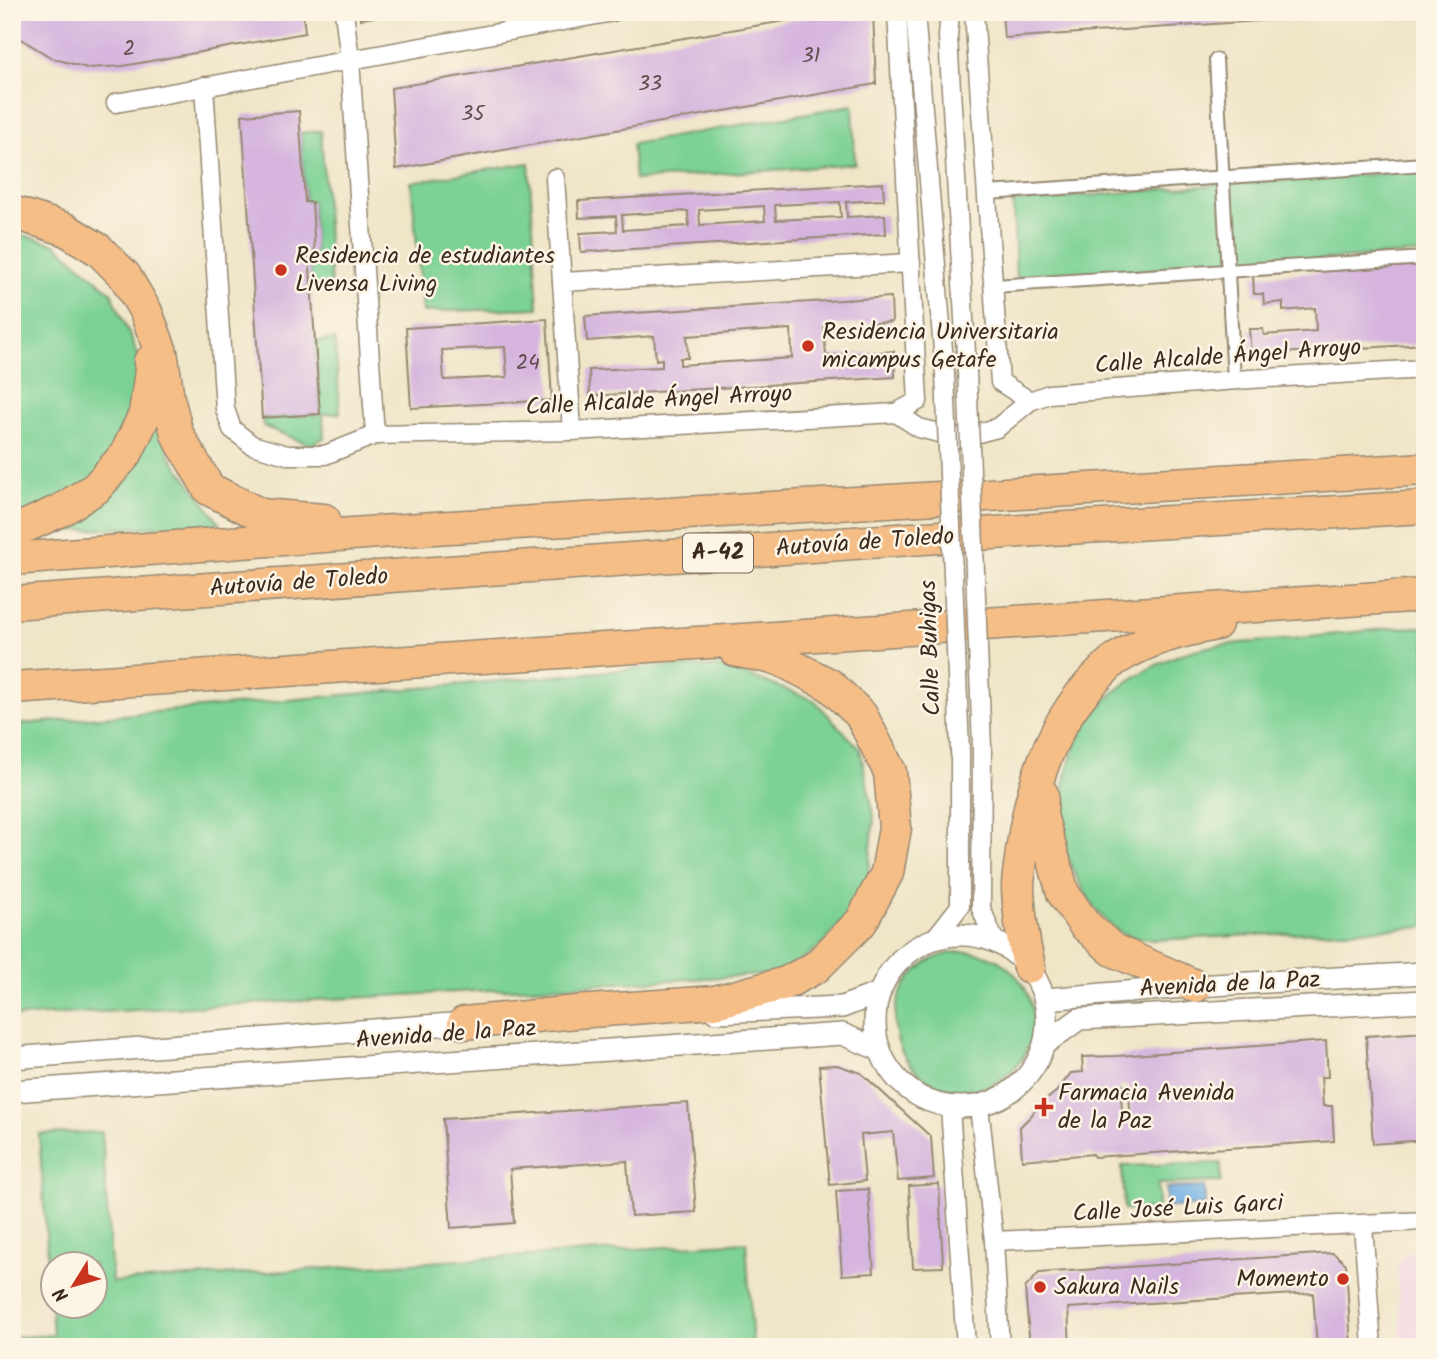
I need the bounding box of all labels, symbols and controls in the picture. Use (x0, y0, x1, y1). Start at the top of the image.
house number: 2 (123, 33, 135, 66)
house number: 31 (802, 40, 820, 73)
house number: 33 (638, 68, 662, 101)
house number: 35 (461, 98, 486, 131)
place label: Residencia de estudiantes Livensa Living (295, 237, 555, 304)
marker: Residencia de estudiantes Livensa Living (273, 262, 289, 278)
place label: Residencia Universitaria micampus Getafe (822, 313, 1059, 380)
street label: Calle Alcalde Ángel Arroyo (1093, 328, 1363, 386)
marker: Residencia Universitaria micampus Getafe (800, 338, 816, 354)
house number: 24 (516, 347, 540, 380)
street label: Calle Alcalde Ángel Arroyo (525, 375, 793, 427)
street label: Autovía de Toledo (775, 517, 956, 569)
road number: A-42 (683, 534, 753, 572)
street label: Autovía de Toledo (209, 557, 390, 609)
street label: Calle Buhigas (909, 579, 953, 717)
street label: Avenida de la Paz (1139, 961, 1321, 1009)
street label: Avenida de la Paz (354, 1009, 538, 1061)
place label: Farmacia Avenida de la Paz (1058, 1074, 1235, 1141)
marker: Farmacia Avenida de la Paz (1036, 1099, 1052, 1115)
street label: Calle José Luis Garci (1072, 1184, 1286, 1234)
north arrow (38, 1250, 108, 1320)
place label: Momento (1236, 1260, 1329, 1299)
place label: Sakura Nails (1054, 1268, 1179, 1307)
marker: Momento (1335, 1271, 1351, 1287)
marker: Sakura Nails (1032, 1279, 1048, 1295)
text: N (46, 1280, 78, 1308)

